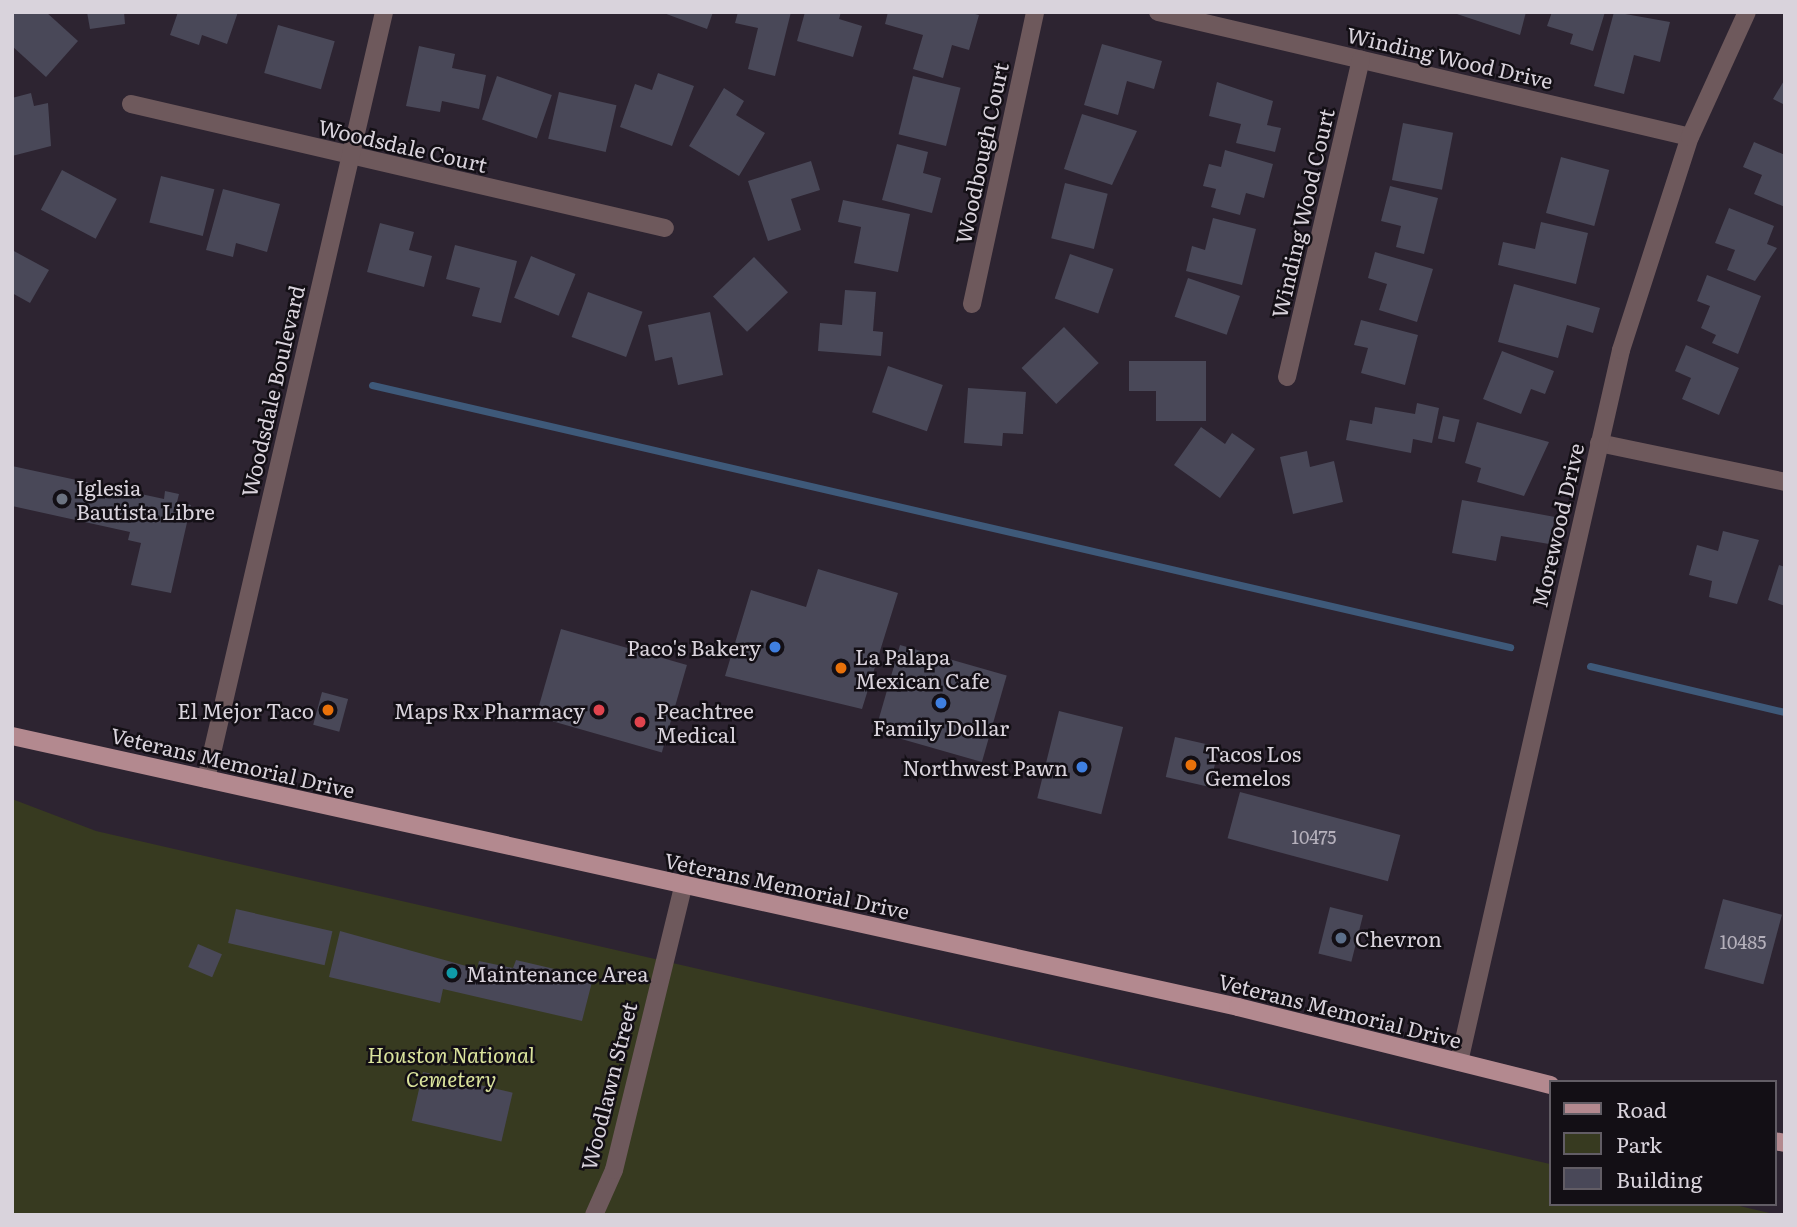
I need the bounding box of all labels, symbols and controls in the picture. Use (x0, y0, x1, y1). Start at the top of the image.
street label: Winding Wood Drive (1344, 21, 1556, 93)
street label: Woodbough Court (949, 60, 1013, 246)
street label: Winding Wood Court (1266, 106, 1338, 320)
street label: Woodsdale Court (316, 113, 490, 177)
street label: Woodsdale Boulevard (235, 283, 309, 499)
street label: Morewood Drive (1526, 440, 1588, 610)
place label: Iglesia Bautista Libre (76, 474, 215, 524)
marker: Iglesia Bautista Libre (54, 491, 70, 507)
place label: Paco's Bakery (627, 634, 761, 660)
marker: Paco's Bakery (767, 639, 783, 655)
place label: La Palapa Mexican Cafe (855, 643, 990, 693)
marker: La Palapa Mexican Cafe (833, 660, 849, 676)
marker: Family Dollar (933, 695, 949, 711)
place label: El Mejor Taco (177, 697, 314, 723)
place label: Maps Rx Pharmacy (394, 697, 585, 723)
place label: Peachtree Medical (656, 697, 754, 747)
marker: El Mejor Taco (320, 702, 336, 718)
marker: Maps Rx Pharmacy (591, 702, 607, 718)
marker: Peachtree Medical (630, 712, 650, 732)
place label: Family Dollar (873, 714, 1009, 740)
street label: Veterans Memorial Drive (108, 722, 358, 802)
place label: Tacos Los Gemelos (1205, 740, 1301, 790)
place label: Northwest Pawn (902, 754, 1068, 780)
marker: Tacos Los Gemelos (1183, 757, 1199, 773)
marker: Northwest Pawn (1074, 759, 1090, 775)
house number: 10475 (1292, 826, 1336, 848)
street label: Veterans Memorial Drive (662, 847, 912, 923)
place label: Chevron (1355, 925, 1442, 951)
marker: Chevron (1333, 930, 1349, 946)
house number: 10485 (1720, 931, 1766, 953)
place label: Maintenance Area (466, 960, 649, 986)
marker: Maintenance Area (444, 965, 460, 981)
street label: Veterans Memorial Drive (1216, 968, 1464, 1052)
street label: Woodlawn Street (575, 999, 641, 1173)
park label: Houston National Cemetery (367, 1041, 535, 1091)
legend (1548, 1080, 1776, 1206)
text: Road (1616, 1093, 1667, 1124)
text: Park (1616, 1128, 1662, 1159)
text: Building (1616, 1163, 1702, 1194)

